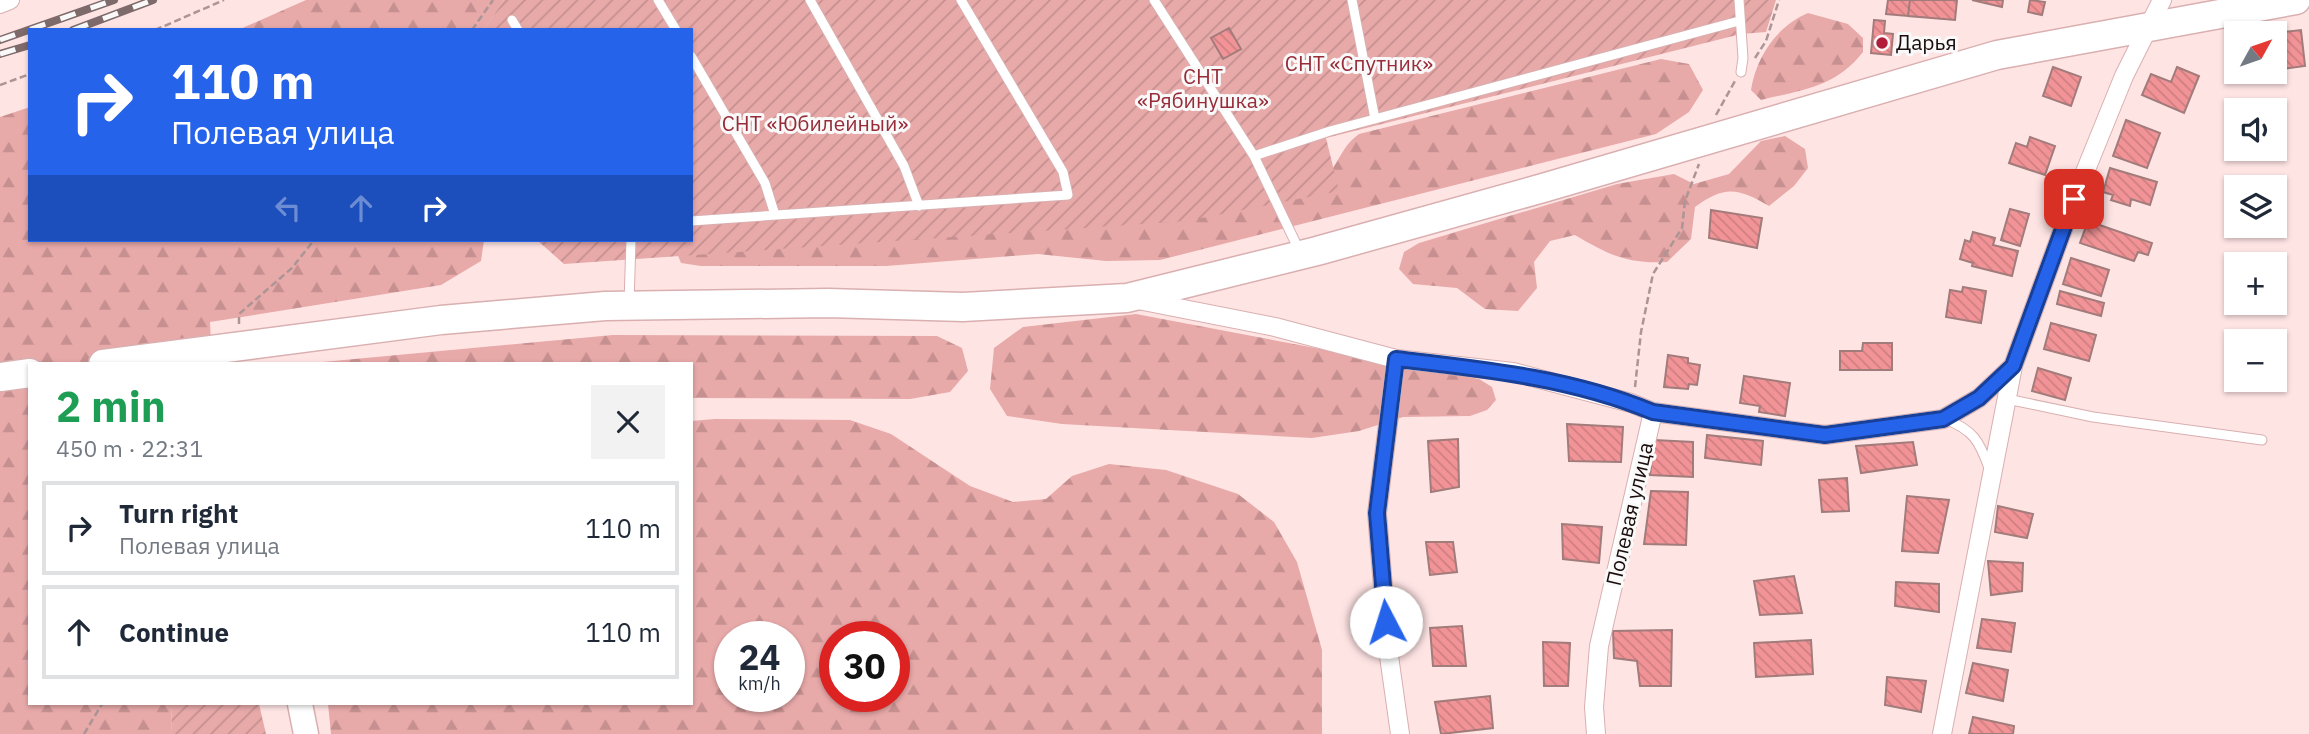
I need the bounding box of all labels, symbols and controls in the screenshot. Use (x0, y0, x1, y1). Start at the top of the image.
north arrow (2224, 21, 2287, 84)
map controls (2224, 21, 2287, 392)
place label: Дарья (1896, 28, 1957, 56)
marker: Дарья (1874, 35, 1890, 51)
text: 110 m (171, 49, 315, 112)
park label: СНТ «Спутник» (1285, 49, 1433, 77)
icon: right (56, 56, 147, 147)
park label: СНТ «Рябинушка» (1137, 62, 1269, 114)
button: sound (2224, 98, 2287, 161)
park label: СНТ «Юбилейный» (722, 109, 908, 137)
text: Полевая улица (171, 111, 395, 153)
pin (2044, 169, 2104, 229)
button: layers (2224, 175, 2287, 238)
icon: arrive (2055, 180, 2093, 218)
icon: left (269, 189, 307, 227)
icon: ahead (342, 189, 380, 227)
icon: right (415, 189, 453, 227)
button: + (2224, 252, 2287, 315)
button: − (2224, 329, 2287, 392)
text: 2 min (56, 379, 166, 434)
button: close (591, 385, 665, 459)
text: 450 m · 22:31 (56, 433, 203, 463)
street label: Полевая улица (1599, 439, 1659, 588)
text: Turn right (119, 496, 238, 530)
icon: right (60, 509, 98, 547)
text: 110 m (585, 511, 661, 545)
text: Полевая улица (119, 530, 280, 560)
position arrow (1349, 585, 1423, 659)
icon: ahead (60, 613, 98, 651)
text: Continue (119, 615, 229, 649)
text: 110 m (585, 615, 661, 649)
speed limit sign: 30 (819, 621, 910, 712)
text: 24 (738, 634, 781, 680)
text: km/h (738, 672, 781, 695)

